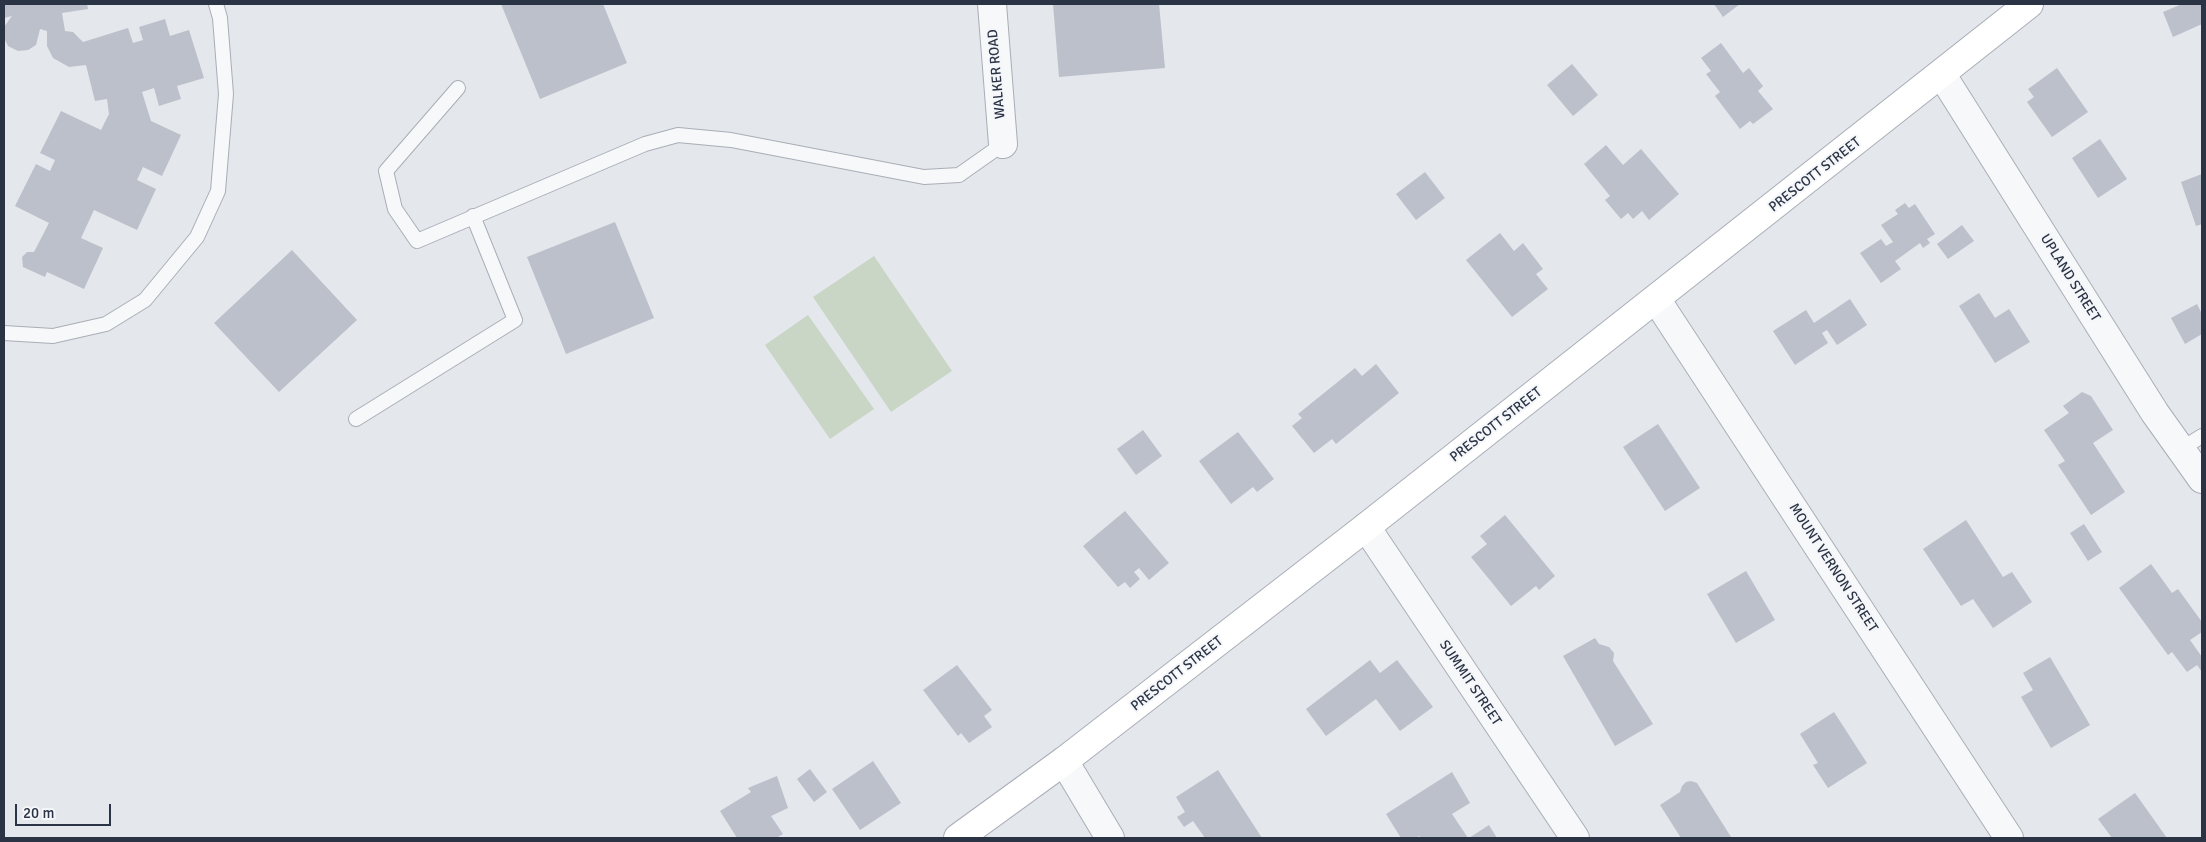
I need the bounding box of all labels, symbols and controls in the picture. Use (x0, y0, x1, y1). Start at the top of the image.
street label: WALKER ROAD (985, 29, 1009, 119)
street label: PRESCOTT STREET (1766, 134, 1864, 216)
street label: UPLAND STREET (2036, 231, 2104, 325)
street label: PRESCOTT STREET (1447, 384, 1545, 466)
street label: MOUNT VERNON STREET (1785, 500, 1881, 636)
street label: PRESCOTT STREET (1128, 633, 1226, 715)
street label: SUMMIT STREET (1435, 637, 1505, 729)
scale bar (18, 794, 114, 826)
text: 20 m (23, 804, 54, 822)

